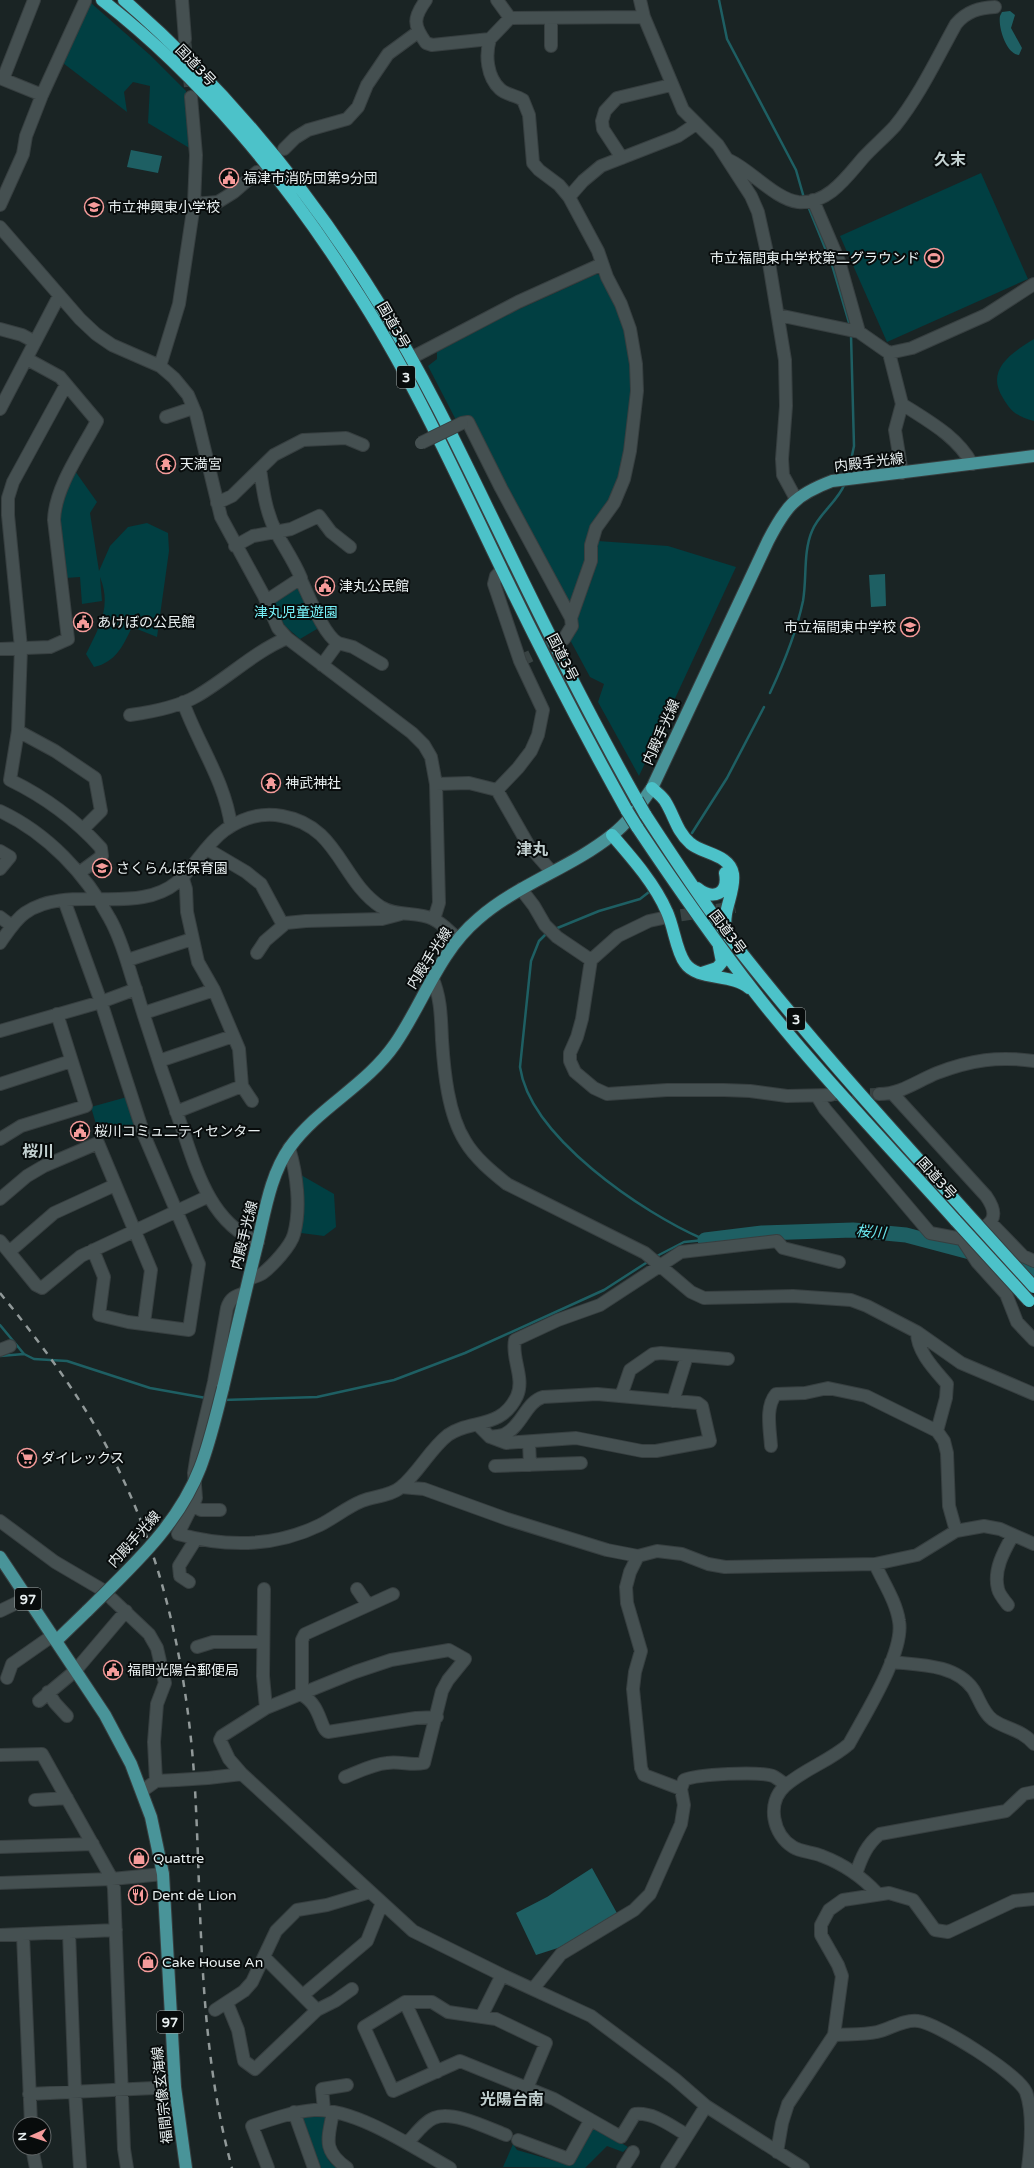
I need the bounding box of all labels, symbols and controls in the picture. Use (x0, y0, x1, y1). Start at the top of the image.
street label: 国道3号 (172, 41, 219, 90)
district label: 久末 (934, 150, 966, 170)
public building icon: 福津市消防団第9分団 (218, 167, 240, 189)
place label: 福津市消防団第9分団 (243, 170, 378, 187)
school or university icon: 市立神興東小学校 (83, 196, 105, 218)
place label: 市立神興東小学校 (108, 199, 220, 216)
sports icon: 市立福間東中学校第二グラウンド (923, 247, 945, 269)
place label: 市立福間東中学校第二グラウンド (710, 250, 920, 267)
street label: 国道3号 (374, 299, 414, 351)
road number: 3 (397, 366, 415, 388)
street label: 内殿手光線 (833, 450, 905, 475)
temple icon: 天満宮 (155, 453, 177, 475)
place label: 天満宮 (180, 456, 222, 473)
public building icon: 津丸公民館 (314, 575, 336, 597)
place label: 津丸公民館 (339, 578, 409, 595)
park label: 津丸児童遊園 (254, 604, 338, 621)
public building icon: あけぼの公民館 (72, 611, 94, 633)
place label: あけぼの公民館 (97, 614, 195, 631)
school or university icon: 市立福間東中学校 (899, 616, 921, 638)
place label: 市立福間東中学校 (784, 619, 896, 636)
street label: 国道3号 (543, 631, 582, 684)
street label: 内殿手光線 (639, 697, 683, 768)
temple icon: 神武神社 (260, 772, 282, 794)
place label: 神武神社 (285, 775, 341, 792)
district label: 津丸 (516, 840, 548, 860)
school or university icon: さくらんぼ保育園 (91, 857, 113, 879)
place label: さくらんぼ保育園 (116, 860, 228, 877)
street label: 国道3号 (706, 907, 750, 958)
street label: 内殿手光線 (403, 924, 456, 992)
road number: 3 (787, 1008, 805, 1030)
public building icon: 桜川コミュ二ティセンター (69, 1120, 91, 1142)
place label: 桜川コミュ二ティセンター (94, 1123, 261, 1140)
district label: 桜川 (22, 1142, 54, 1162)
street label: 国道3号 (913, 1154, 960, 1203)
street label: 内殿手光線 (228, 1199, 261, 1271)
water label: 桜川 (855, 1222, 889, 1242)
supermarket icon: ダイレックス (16, 1447, 38, 1469)
place label: ダイレックス (41, 1450, 125, 1467)
street label: 内殿手光線 (105, 1508, 164, 1571)
road number: 97 (15, 1588, 41, 1610)
public building icon: 福間光陽台郵便局 (102, 1659, 124, 1681)
place label: 福間光陽台郵便局 (127, 1662, 239, 1679)
shop icon: Quattre (128, 1847, 150, 1869)
place label: Quattre (153, 1850, 204, 1867)
restaurant icon: Dent de Lion (127, 1884, 149, 1906)
place label: Dent de Lion (152, 1887, 237, 1904)
shop icon: Cake House An (137, 1951, 159, 1973)
place label: Cake House An (162, 1954, 263, 1971)
road number: 97 (157, 2011, 183, 2033)
street label: 福間宗像玄海線 (149, 2045, 176, 2145)
district label: 光陽台南 (480, 2090, 544, 2110)
north arrow (12, 2116, 52, 2156)
text: N (16, 2132, 29, 2141)

